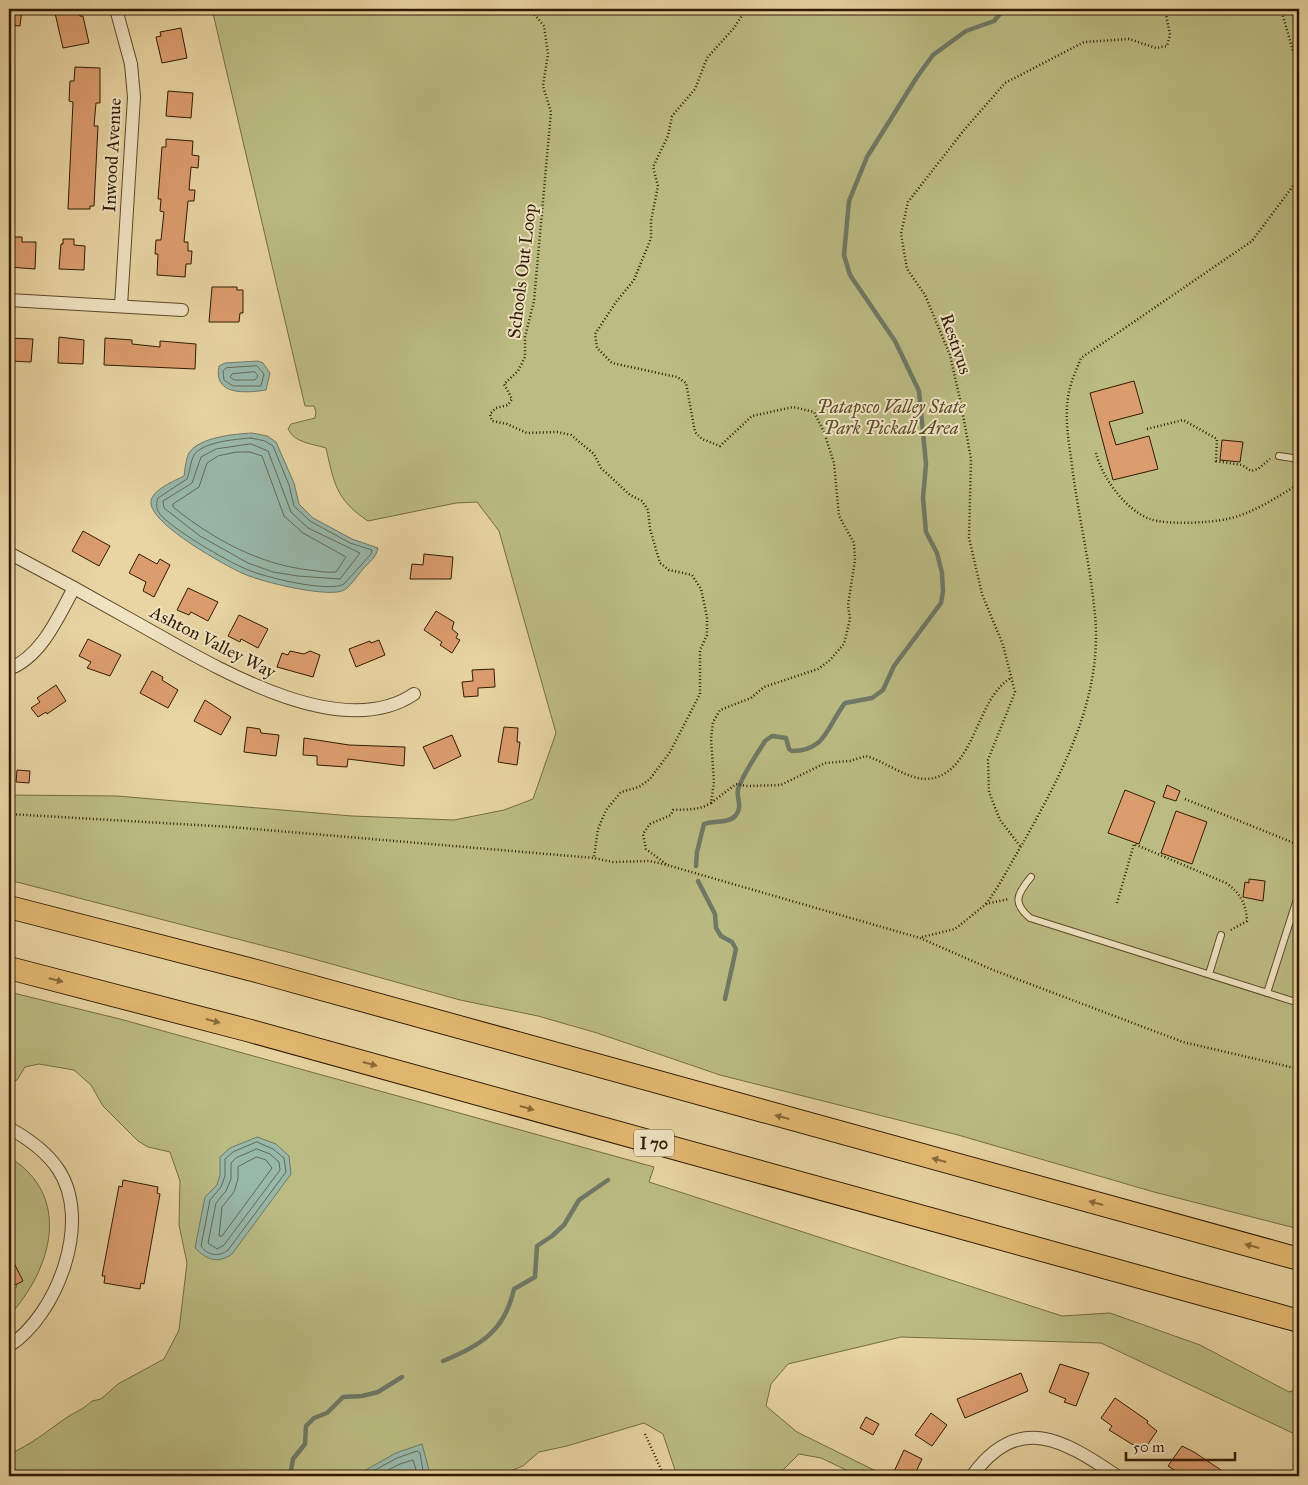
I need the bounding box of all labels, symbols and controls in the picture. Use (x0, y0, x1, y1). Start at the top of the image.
street label: Inwood Avenue (98, 97, 126, 213)
street label: Schools Out Loop (503, 202, 541, 340)
street label: Restivus (935, 311, 977, 377)
park label: Patapsco Valley State Park Pickall Area (817, 396, 966, 439)
street label: Ashton Valley Way (146, 600, 280, 683)
one-way arrow (49, 976, 64, 984)
one-way arrow (206, 1018, 221, 1026)
one-way arrow (363, 1061, 378, 1069)
one-way arrow (519, 1104, 534, 1112)
one-way arrow (775, 1112, 790, 1120)
road number: I 70 (634, 1130, 674, 1156)
one-way arrow (931, 1156, 947, 1164)
one-way arrow (1088, 1199, 1103, 1207)
one-way arrow (1245, 1242, 1260, 1250)
scale bar (1126, 1430, 1234, 1462)
text: 50 m (1133, 1438, 1165, 1456)

